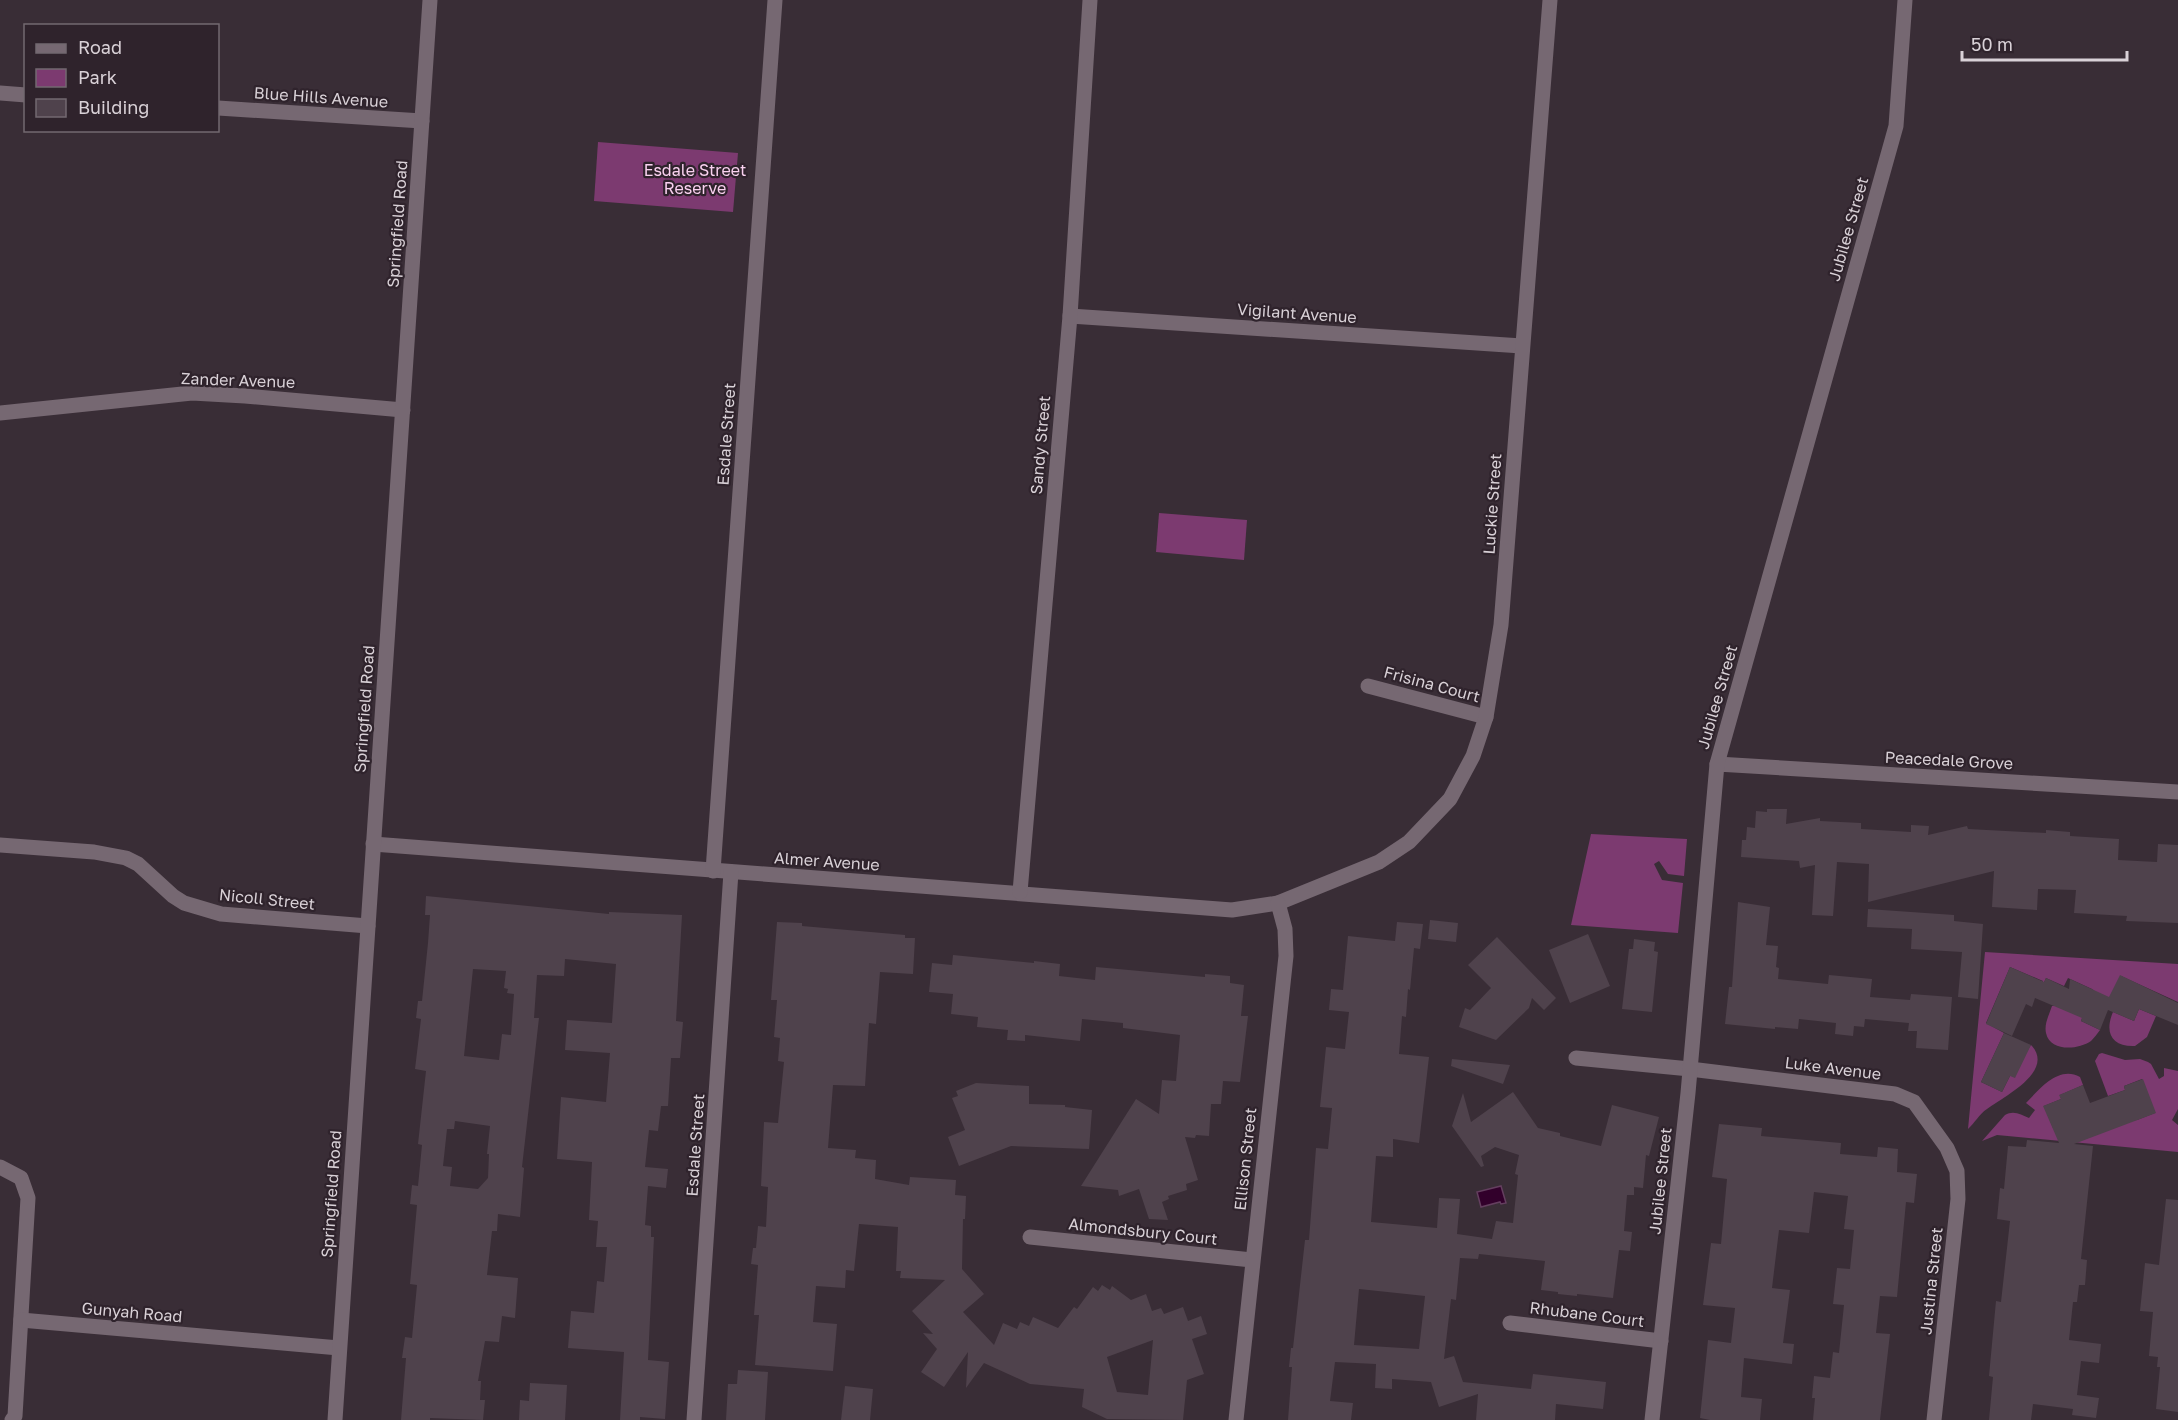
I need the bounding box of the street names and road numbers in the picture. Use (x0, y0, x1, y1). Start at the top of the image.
street label: Blue Hills Avenue (253, 82, 389, 112)
street label: Springfield Road (383, 160, 411, 288)
street label: Jubilee Street (1824, 175, 1872, 283)
street label: Vigilant Avenue (1237, 299, 1357, 327)
street label: Zander Avenue (181, 368, 295, 392)
street label: Esdale Street (712, 382, 740, 486)
street label: Sandy Street (1026, 395, 1054, 495)
street label: Luckie Street (1478, 453, 1506, 555)
street label: Jubilee Street (1693, 643, 1741, 751)
street label: Springfield Road (350, 645, 378, 773)
street label: Frisina Court (1382, 662, 1482, 706)
street label: Peacedale Grove (1884, 747, 2014, 773)
street label: Almer Avenue (774, 847, 880, 875)
street label: Nicoll Street (218, 884, 316, 914)
street label: Luke Avenue (1784, 1052, 1882, 1084)
street label: Esdale Street (681, 1093, 709, 1197)
street label: Ellison Street (1230, 1106, 1260, 1212)
street label: Jubilee Street (1644, 1126, 1676, 1236)
street label: Springfield Road (317, 1130, 345, 1258)
street label: Almondsbury Court (1067, 1213, 1219, 1249)
street label: Justina Street (1915, 1226, 1947, 1336)
street label: Rhubane Court (1528, 1297, 1646, 1331)
street label: Gunyah Road (81, 1298, 183, 1326)

